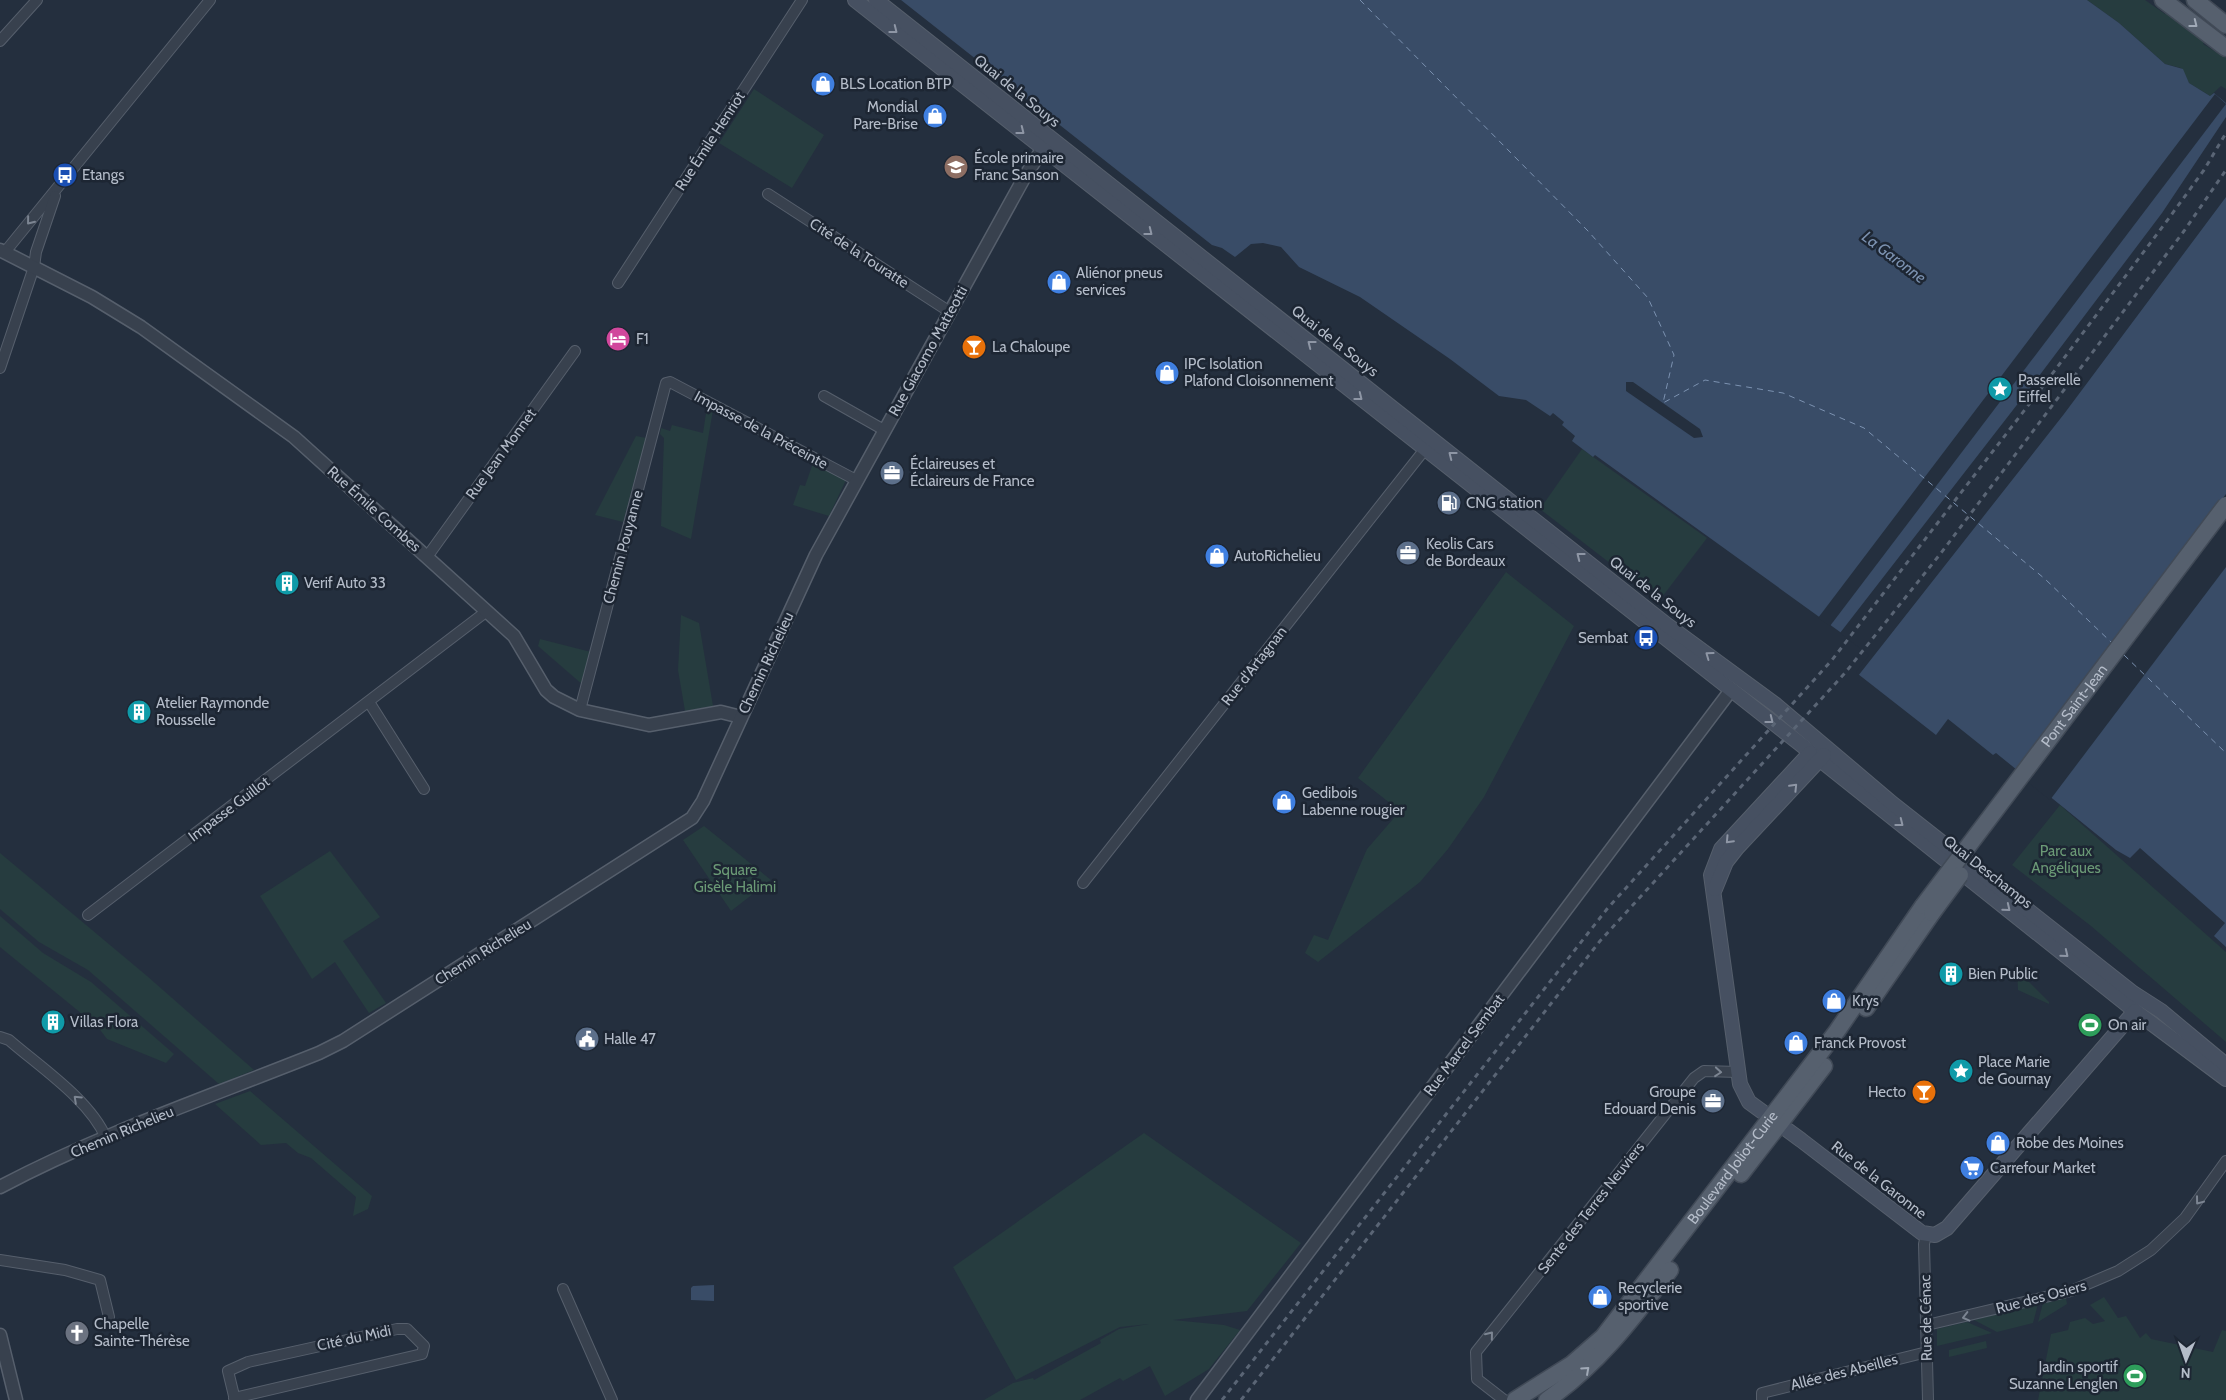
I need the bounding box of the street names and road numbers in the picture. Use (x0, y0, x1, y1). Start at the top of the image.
street label: Quai de la Souys (970, 51, 1064, 131)
street label: Rue Émile Henriot (670, 88, 749, 194)
street label: Cité de la Touratte (806, 214, 912, 292)
street label: Rue Giacomo Matteotti (885, 283, 971, 419)
street label: Quai de la Souys (1288, 302, 1382, 380)
street label: Impasse de la Préceinte (691, 387, 831, 473)
street label: Rue Jean Monnet (462, 405, 540, 503)
street label: Rue Émile Combes (324, 462, 425, 556)
street label: Chemin Pouyanne (599, 488, 647, 606)
street label: Quai de la Souys (1606, 553, 1700, 631)
street label: Chemin Richelieu (735, 609, 797, 717)
street label: Rue d'Artagnan (1217, 623, 1291, 709)
street label: Pont Saint-Jean (2037, 661, 2111, 751)
street label: Impasse Guillot (185, 773, 273, 845)
street label: Quai Deschamps (1940, 832, 2036, 912)
street label: Chemin Richelieu (432, 915, 534, 989)
street label: Rue Marcel Sembat (1420, 990, 1508, 1100)
street label: Chemin Richelieu (68, 1102, 176, 1162)
street label: Boulevard Joliot-Curie (1684, 1107, 1782, 1228)
street label: Rue de la Garonne (1828, 1137, 1930, 1223)
street label: Sente des Terres Neuviers (1534, 1138, 1648, 1278)
street label: Rue de Cénac (1916, 1275, 1936, 1361)
street label: Rue des Osiers (1994, 1276, 2088, 1318)
street label: Cité du Midi (315, 1321, 393, 1355)
street label: Allée des Abeilles (1789, 1350, 1899, 1394)

